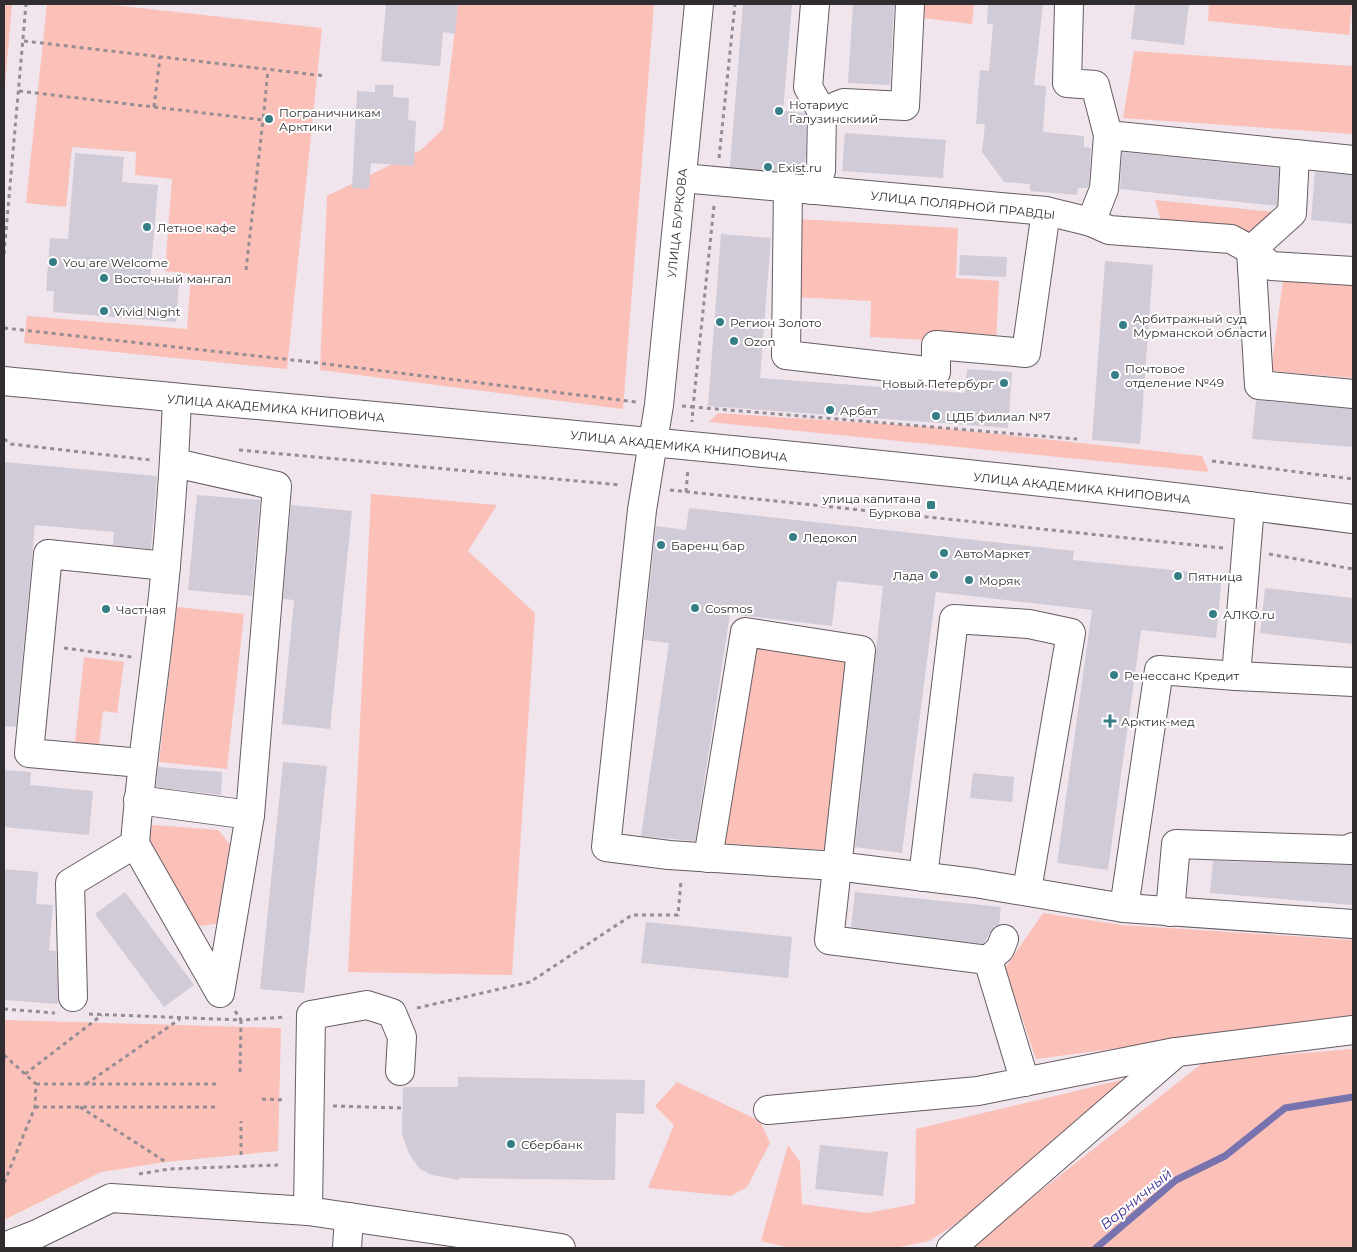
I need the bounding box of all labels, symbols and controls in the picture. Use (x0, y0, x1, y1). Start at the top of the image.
place label: Нотариус Галузинскиий (789, 97, 878, 126)
place label: Пограничникам Арктики (279, 105, 381, 134)
marker: Нотариус Галузинскиий (773, 105, 785, 117)
marker: Пограничникам Арктики (263, 113, 275, 125)
place label: Exist.ru (778, 160, 822, 175)
marker: Exist.ru (762, 161, 774, 173)
street label: УЛИЦА БУРКОВА (664, 167, 690, 279)
street label: УЛИЦА ПОЛЯРНОЙ ПРАВДЫ (870, 188, 1056, 222)
place label: Летное кафе (157, 220, 236, 235)
marker: Летное кафе (141, 221, 153, 233)
place label: You are Welcome (63, 255, 168, 270)
marker: You are Welcome (47, 256, 59, 268)
place label: Восточный мангал (114, 271, 231, 286)
marker: Восточный мангал (98, 272, 110, 284)
place label: Vivid Night (114, 304, 181, 319)
marker: Vivid Night (98, 305, 110, 317)
place label: Арбитражный суд Мурманской области (1133, 311, 1267, 340)
place label: Регион Золото (730, 315, 822, 330)
marker: Регион Золото (714, 316, 726, 328)
marker: Арбитражный суд Мурманской области (1117, 319, 1129, 331)
place label: Ozon (744, 334, 776, 349)
marker: Ozon (728, 335, 740, 347)
place label: Почтовое отделение №49 (1125, 361, 1224, 390)
marker: Почтовое отделение №49 (1109, 369, 1121, 381)
place label: Новый Петербург (882, 376, 994, 391)
marker: Новый Петербург (998, 377, 1010, 389)
street label: УЛИЦА АКАДЕМИКА КНИПОВИЧА (167, 391, 386, 425)
place label: Арбат (840, 403, 878, 418)
marker: Арбат (824, 404, 836, 416)
place label: ЦДБ филиал №7 (946, 409, 1051, 424)
marker: ЦДБ филиал №7 (930, 410, 942, 422)
street label: УЛИЦА АКАДЕМИКА КНИПОВИЧА (570, 427, 789, 465)
street label: УЛИЦА АКАДЕМИКА КНИПОВИЧА (973, 469, 1192, 507)
place label: улица капитана Буркова (821, 491, 921, 520)
marker: улица капитана Буркова (925, 499, 937, 511)
place label: Ледокол (803, 530, 857, 545)
marker: Ледокол (787, 531, 799, 543)
place label: Баренц бар (671, 538, 745, 553)
marker: Баренц бар (655, 539, 667, 551)
place label: АвтоМаркет (954, 546, 1030, 561)
marker: АвтоМаркет (938, 547, 950, 559)
place label: Лада (893, 568, 924, 583)
marker: Лада (928, 569, 940, 581)
place label: Пятница (1188, 569, 1242, 584)
marker: Пятница (1172, 570, 1184, 582)
place label: Моряк (979, 573, 1020, 588)
marker: Моряк (963, 574, 975, 586)
place label: Cosmos (705, 601, 753, 616)
place label: Частная (116, 602, 166, 617)
marker: Cosmos (689, 602, 701, 614)
marker: Частная (100, 603, 112, 615)
place label: АЛКО.ru (1223, 607, 1275, 622)
marker: АЛКО.ru (1207, 608, 1219, 620)
place label: Ренессанс Кредит (1124, 668, 1240, 683)
marker: Ренессанс Кредит (1108, 669, 1120, 681)
marker: Арктик-мед (1103, 714, 1117, 728)
place label: Арктик-мед (1121, 714, 1195, 729)
place label: Сбербанк (521, 1137, 583, 1152)
marker: Сбербанк (505, 1138, 517, 1150)
water label: Варничный (1096, 1165, 1176, 1233)

